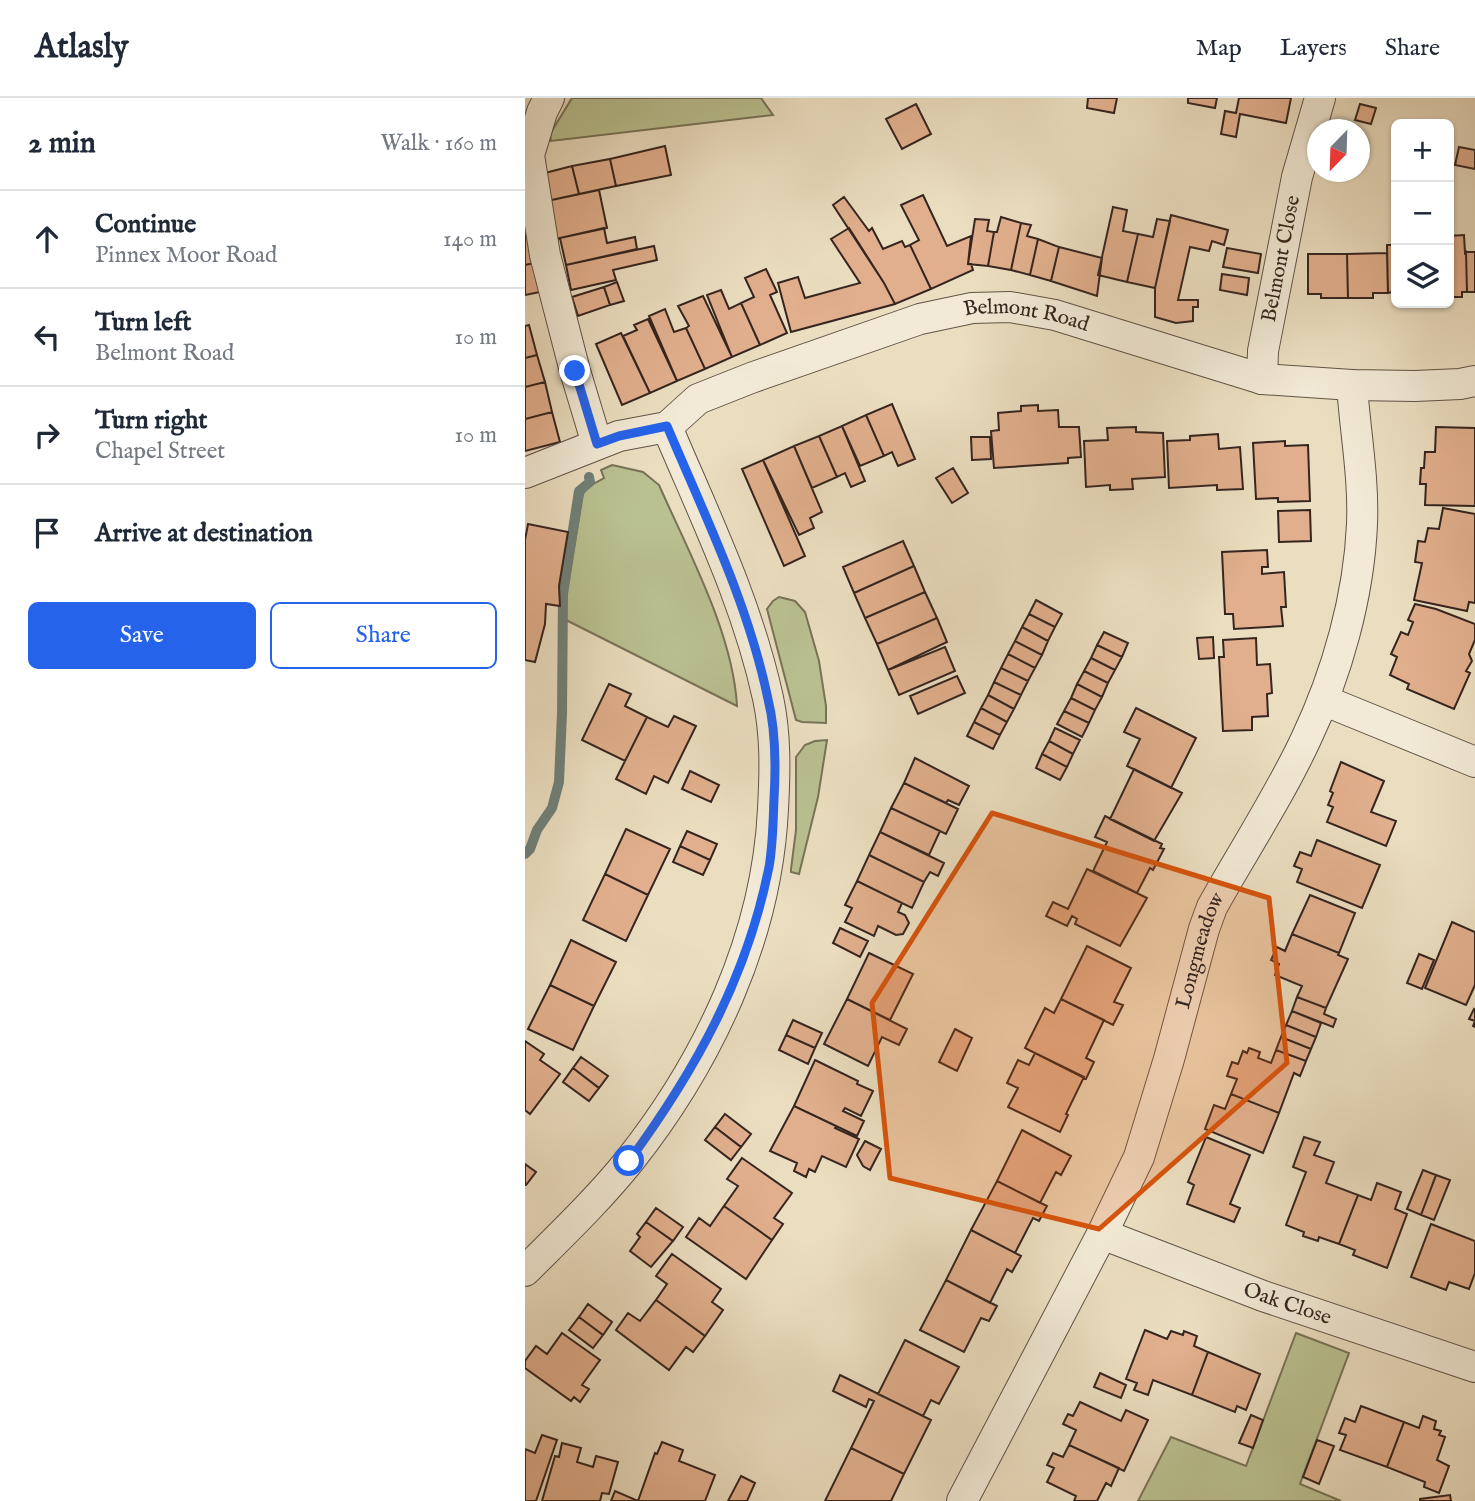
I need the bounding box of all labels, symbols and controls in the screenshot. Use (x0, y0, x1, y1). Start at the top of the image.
text: Atlasly (35, 27, 128, 69)
text: Map (1196, 33, 1242, 64)
text: Layers (1280, 33, 1347, 64)
text: Share (1385, 33, 1440, 64)
north arrow (1307, 119, 1370, 182)
map controls (1391, 119, 1454, 308)
button: + (1391, 119, 1454, 182)
text: 2 min (28, 125, 96, 163)
text: Walk · 160 m (380, 129, 497, 158)
button: − (1391, 182, 1454, 245)
street label: Belmont Close (1255, 193, 1307, 324)
text: Continue (95, 208, 196, 241)
icon: ahead (28, 220, 66, 258)
text: 140 m (443, 225, 497, 254)
text: Pinnex Moor Road (95, 241, 277, 270)
button: layers (1391, 245, 1454, 308)
street label: Belmont Road (961, 294, 1093, 338)
text: Turn left (95, 306, 192, 339)
icon: left (28, 318, 66, 356)
text: 10 m (454, 323, 497, 352)
text: Belmont Road (95, 339, 234, 368)
route end (559, 355, 590, 386)
text: Turn right (95, 404, 208, 437)
icon: right (28, 416, 66, 454)
text: 10 m (454, 421, 497, 450)
text: Chapel Street (95, 437, 225, 466)
icon: arrive (28, 514, 66, 552)
text: Arrive at destination (95, 517, 313, 550)
button: Save (28, 602, 256, 669)
button: Share (270, 602, 497, 669)
street label: Longmeadow (1170, 887, 1231, 1012)
route start (613, 1145, 644, 1176)
street label: Oak Close (1239, 1276, 1335, 1332)

